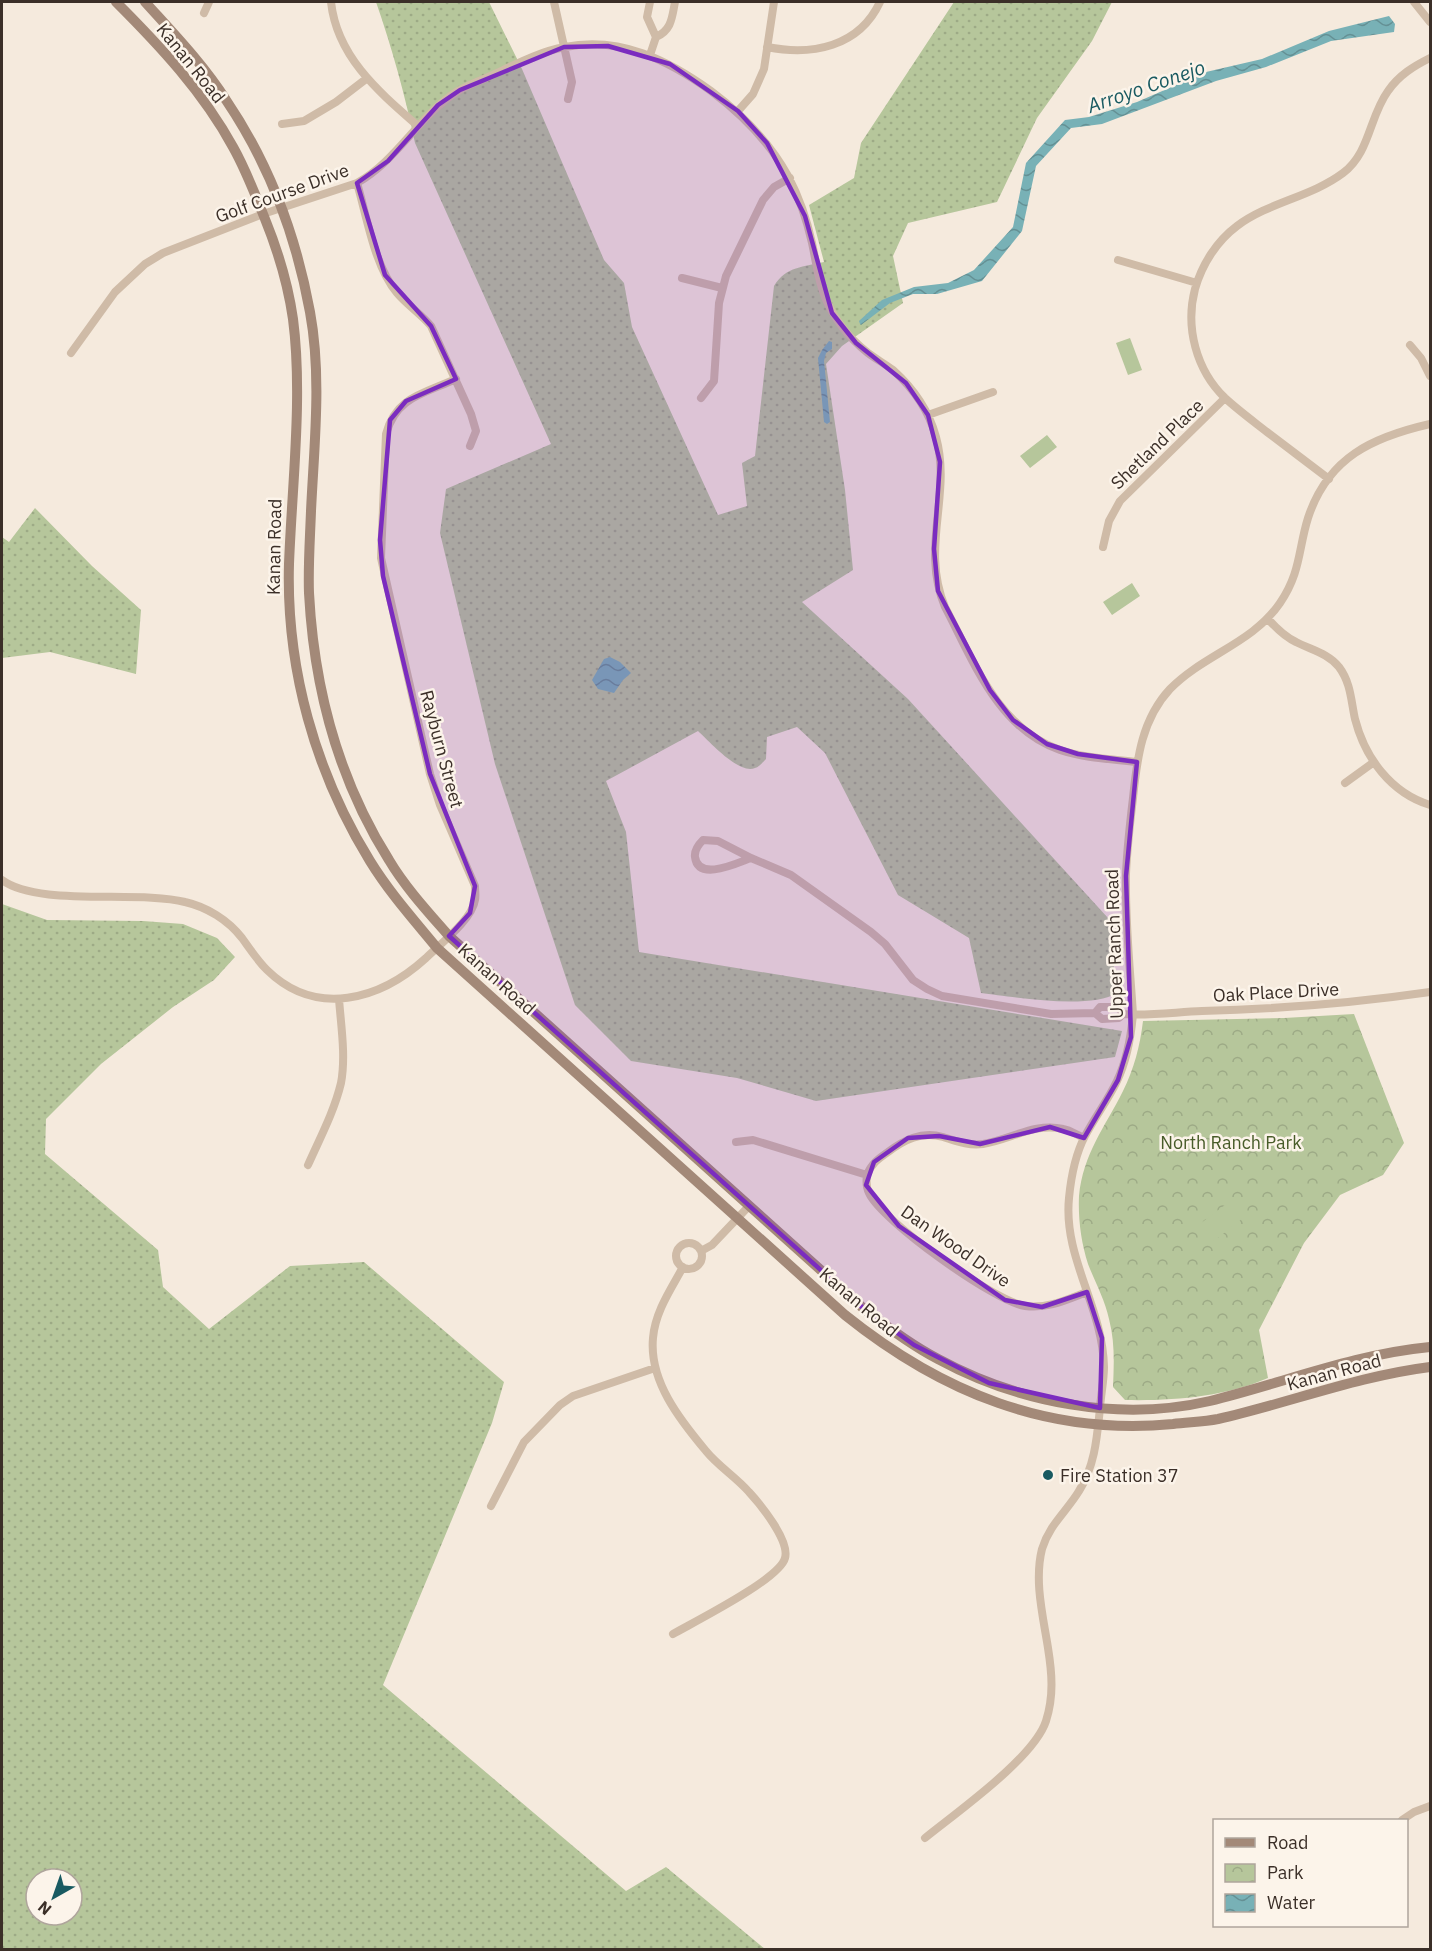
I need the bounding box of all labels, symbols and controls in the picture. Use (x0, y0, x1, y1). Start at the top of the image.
street label: Kanan Road (152, 18, 230, 108)
water label: Arroyo Conejo (1082, 53, 1209, 119)
street label: Golf Course Drive (212, 158, 352, 228)
street label: Shetland Place (1106, 394, 1208, 494)
street label: Kanan Road (262, 499, 286, 595)
street label: Rayburn Street (415, 688, 469, 810)
street label: Upper Ranch Road (1100, 869, 1128, 1019)
street label: Kanan Road (453, 938, 541, 1020)
street label: Oak Place Drive (1212, 977, 1340, 1007)
park label: North Ranch Park (1160, 1131, 1302, 1154)
street label: Dan Wood Drive (897, 1200, 1015, 1292)
street label: Kanan Road (815, 1262, 903, 1342)
street label: Kanan Road (1284, 1348, 1384, 1396)
place label: Fire Station 37 (1060, 1464, 1179, 1487)
marker: Fire Station 37 (1041, 1468, 1055, 1482)
legend (1213, 1819, 1408, 1927)
text: Road (1267, 1831, 1308, 1854)
text: Park (1267, 1861, 1304, 1884)
north arrow (24, 1867, 84, 1927)
text: Water (1267, 1891, 1316, 1914)
text: N (33, 1897, 55, 1920)

